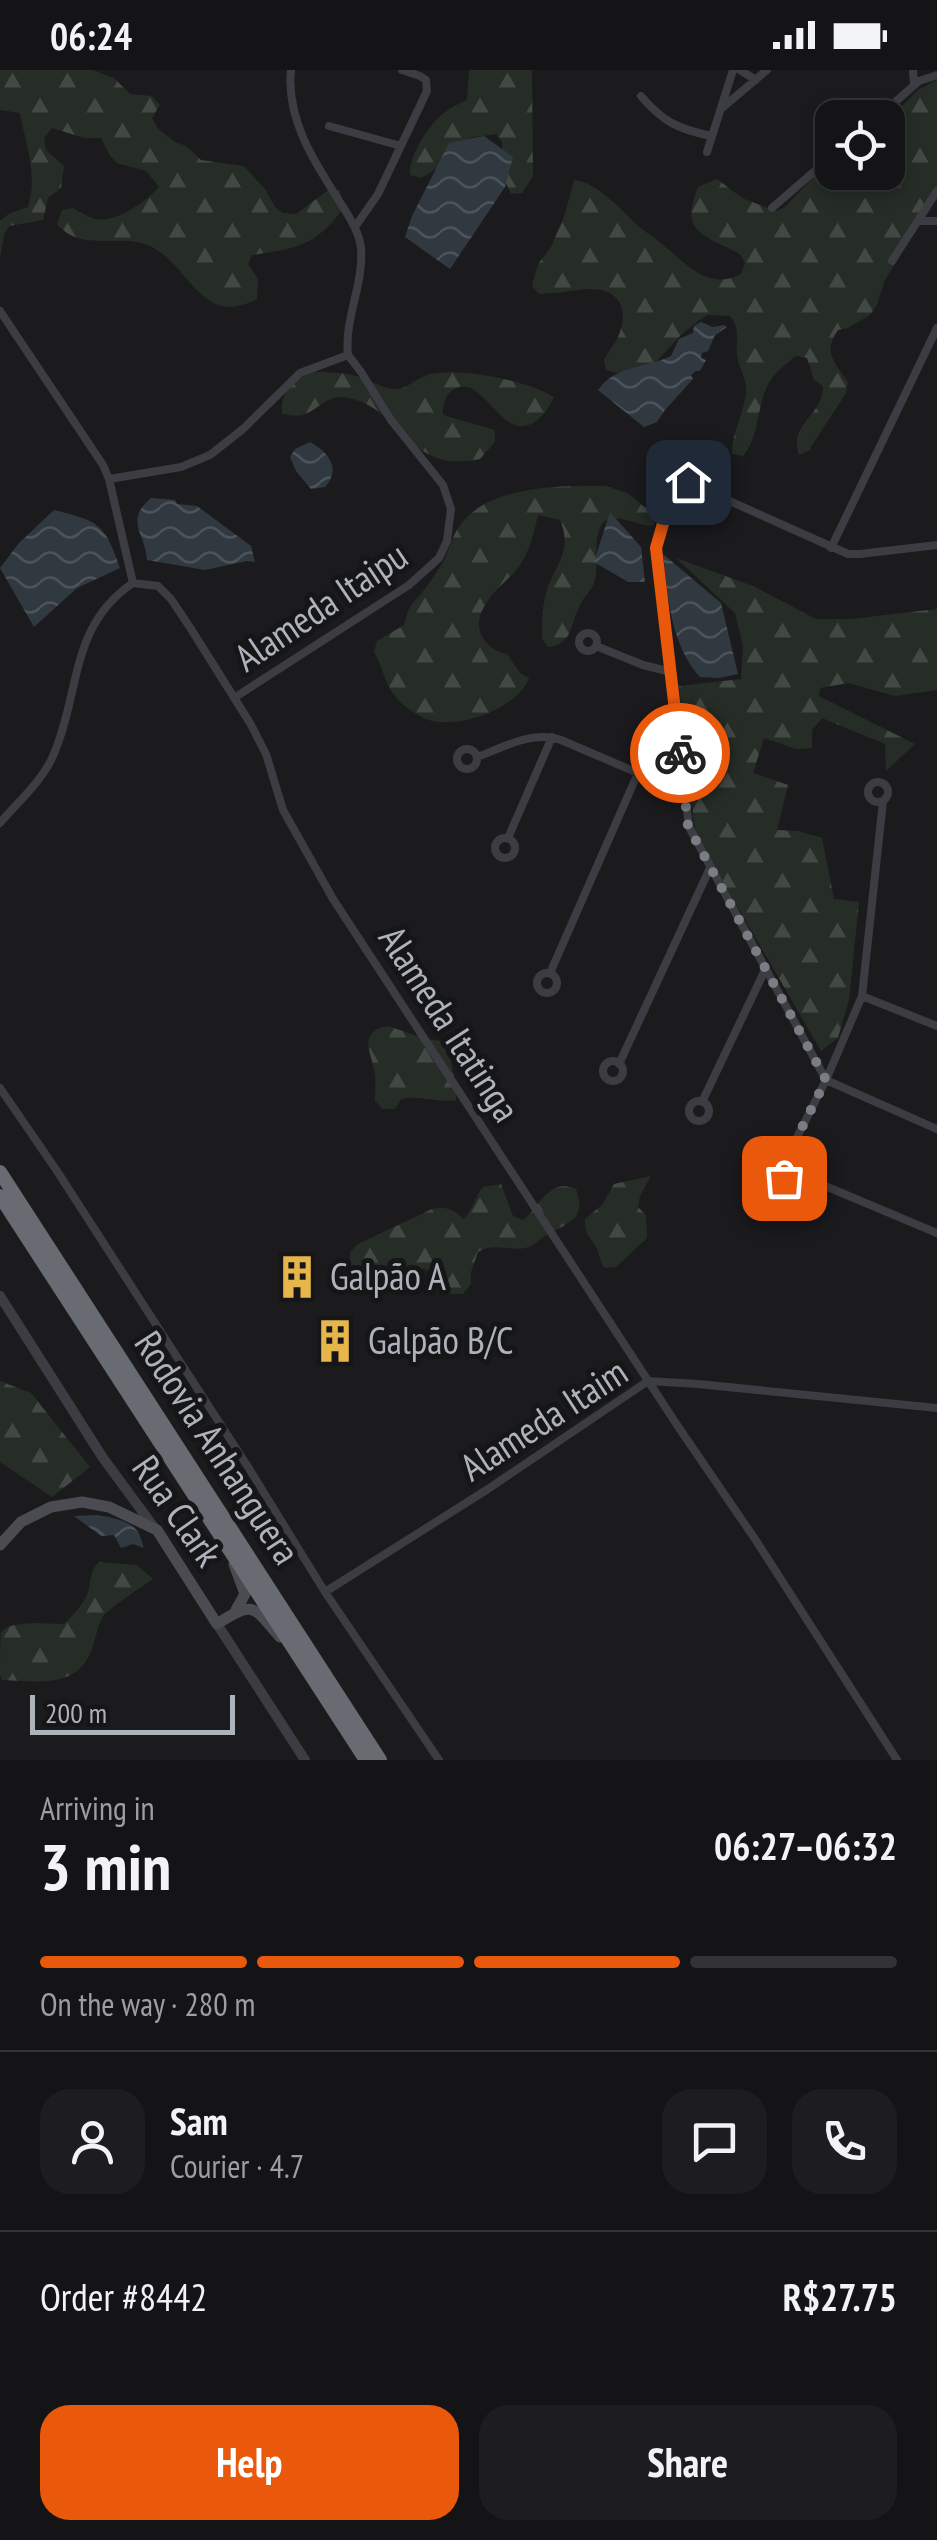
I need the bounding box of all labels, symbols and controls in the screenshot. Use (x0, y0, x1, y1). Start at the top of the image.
text: 06:24 (50, 11, 132, 60)
map controls (815, 100, 905, 190)
button: locate (815, 100, 905, 190)
pin (646, 440, 731, 525)
icon: home (661, 455, 716, 510)
street label: Alameda Itaipu (224, 530, 416, 681)
courier (630, 703, 730, 803)
icon: bike (653, 726, 708, 781)
street label: Alameda Itatinga (369, 916, 532, 1130)
pin (742, 1136, 827, 1221)
icon: bag (757, 1151, 812, 1206)
place label: Galpão A (330, 1251, 446, 1300)
building icon: Galpão A (273, 1253, 321, 1301)
place label: Galpão B/C (368, 1315, 513, 1364)
building icon: Galpão B/C (311, 1317, 359, 1365)
street label: Rodovia Anhanguera (125, 1321, 312, 1573)
street label: Alameda Itaim (450, 1347, 636, 1491)
street label: Rua Clark (122, 1445, 234, 1575)
scale bar (30, 1690, 235, 1734)
text: 200 m (45, 1694, 107, 1731)
text: Arriving in (40, 1787, 155, 1829)
text: 06:27–06:32 (714, 1821, 897, 1870)
text: 3 min (40, 1824, 171, 1908)
text: On the way · 280 m (40, 1983, 255, 2025)
button: person (40, 2089, 145, 2194)
button: chat (662, 2089, 767, 2194)
button: phone (792, 2089, 897, 2194)
text: Sam (170, 2096, 228, 2145)
text: Courier · 4.7 (170, 2145, 304, 2187)
text: Order #8442 (40, 2272, 207, 2321)
text: R$27.75 (783, 2272, 897, 2321)
button: Help (40, 2405, 459, 2520)
button: Share (479, 2405, 897, 2520)

